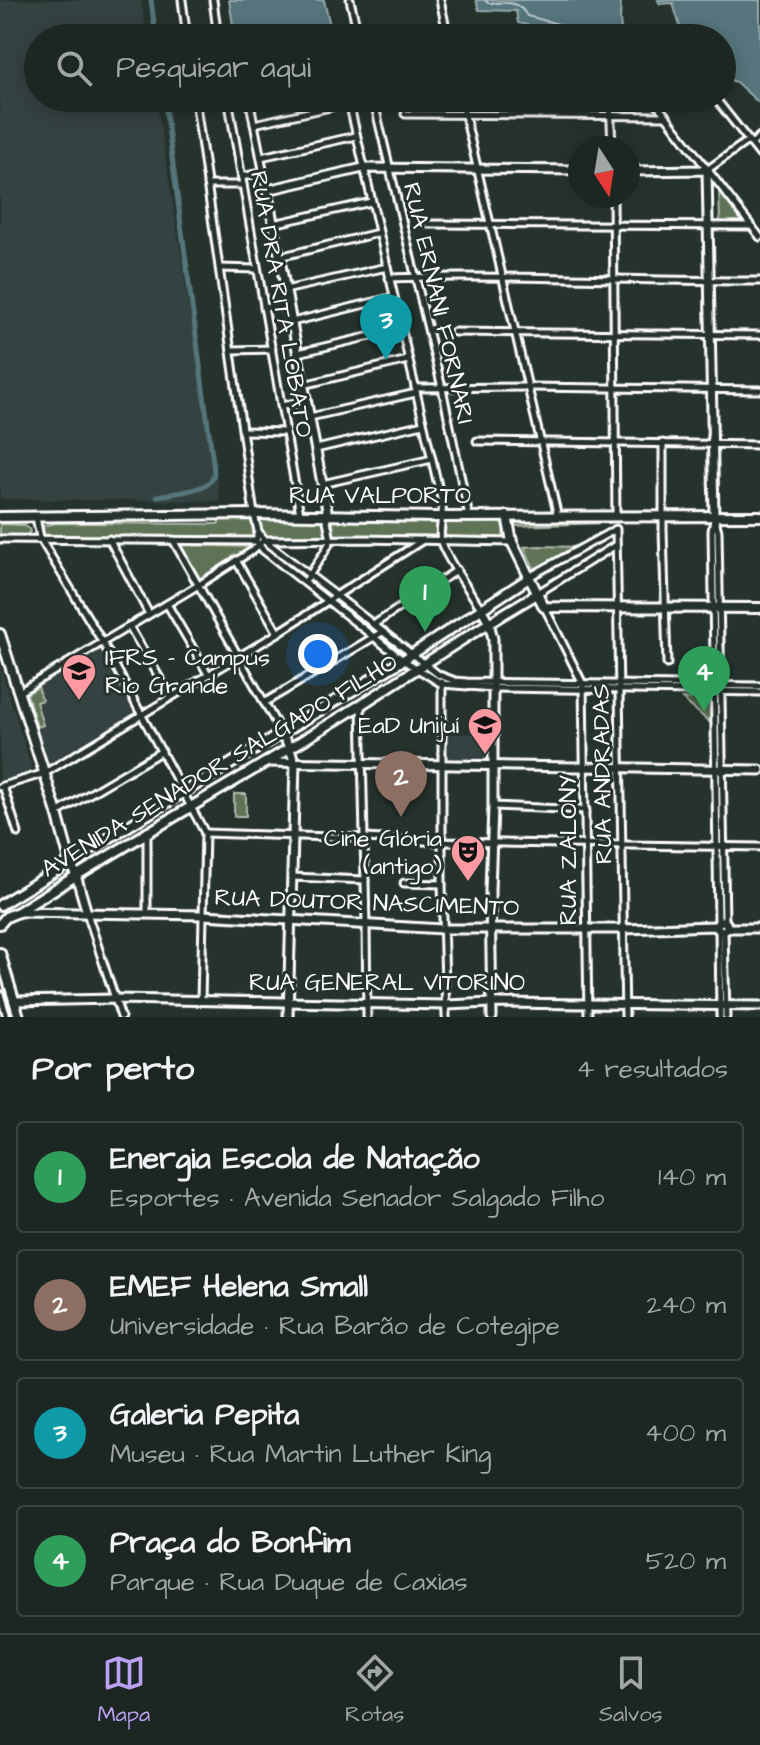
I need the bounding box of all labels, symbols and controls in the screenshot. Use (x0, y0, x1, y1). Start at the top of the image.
search box (24, 24, 736, 112)
icon: search (52, 46, 96, 90)
text: Pesquisar aqui (116, 47, 311, 89)
north arrow (568, 136, 640, 208)
street label: RUA DRA RITA LOBATO (241, 168, 321, 440)
street label: RUA ERNANI FORNARI (394, 179, 482, 427)
pin: 3 (360, 294, 412, 360)
street label: RUA VALPORTO (289, 479, 471, 513)
pin: 1 (399, 566, 451, 632)
your location (298, 634, 338, 674)
place label: IFRS - Campus Rio Grande (105, 641, 270, 703)
street label: AVENIDA SENADOR SALGADO FILHO (35, 646, 404, 886)
pin: 4 (678, 646, 730, 712)
school or university icon: IFRS - Campus Rio Grande (60, 652, 98, 702)
street label: RUA ANDRADAS (584, 683, 622, 864)
school or university icon: EaD Unijuí (466, 706, 504, 756)
place label: EaD Unijuí (358, 709, 459, 743)
pin: 2 (375, 751, 427, 817)
street label: RUA ZALONY (552, 775, 586, 925)
place label: Cine Glória (antigo) (324, 822, 442, 885)
theatre icon: Cine Glória (antigo) (449, 833, 487, 883)
street label: RUA DOUTOR NASCIMENTO (214, 881, 520, 925)
street label: RUA GENERAL VITORINO (249, 966, 525, 1000)
text: Por perto (32, 1045, 194, 1093)
text: 4 resultados (576, 1051, 728, 1087)
text: Energia Escola de Natação (110, 1138, 480, 1180)
text: 1 (58, 1159, 62, 1195)
text: 140 m (658, 1159, 726, 1195)
text: Esportes · Avenida Senador Salgado Filho (110, 1180, 604, 1216)
text: EMEF Helena Small (110, 1266, 368, 1308)
text: 2 (53, 1287, 67, 1323)
text: 240 m (646, 1287, 726, 1323)
text: Universidade · Rua Barão de Cotegipe (110, 1308, 560, 1344)
text: Galeria Pepita (110, 1394, 299, 1436)
text: 3 (53, 1415, 67, 1451)
text: 400 m (645, 1415, 726, 1451)
text: Museu · Rua Martin Luther King (110, 1436, 491, 1472)
text: Praça do Bonfim (110, 1522, 350, 1564)
text: 4 (51, 1543, 69, 1579)
text: 520 m (646, 1543, 726, 1579)
text: Parque · Rua Duque de Caxias (110, 1564, 468, 1600)
tab: Mapa (97, 1651, 150, 1730)
tab: Rotas (345, 1651, 404, 1730)
tab: Salvos (599, 1651, 663, 1730)

